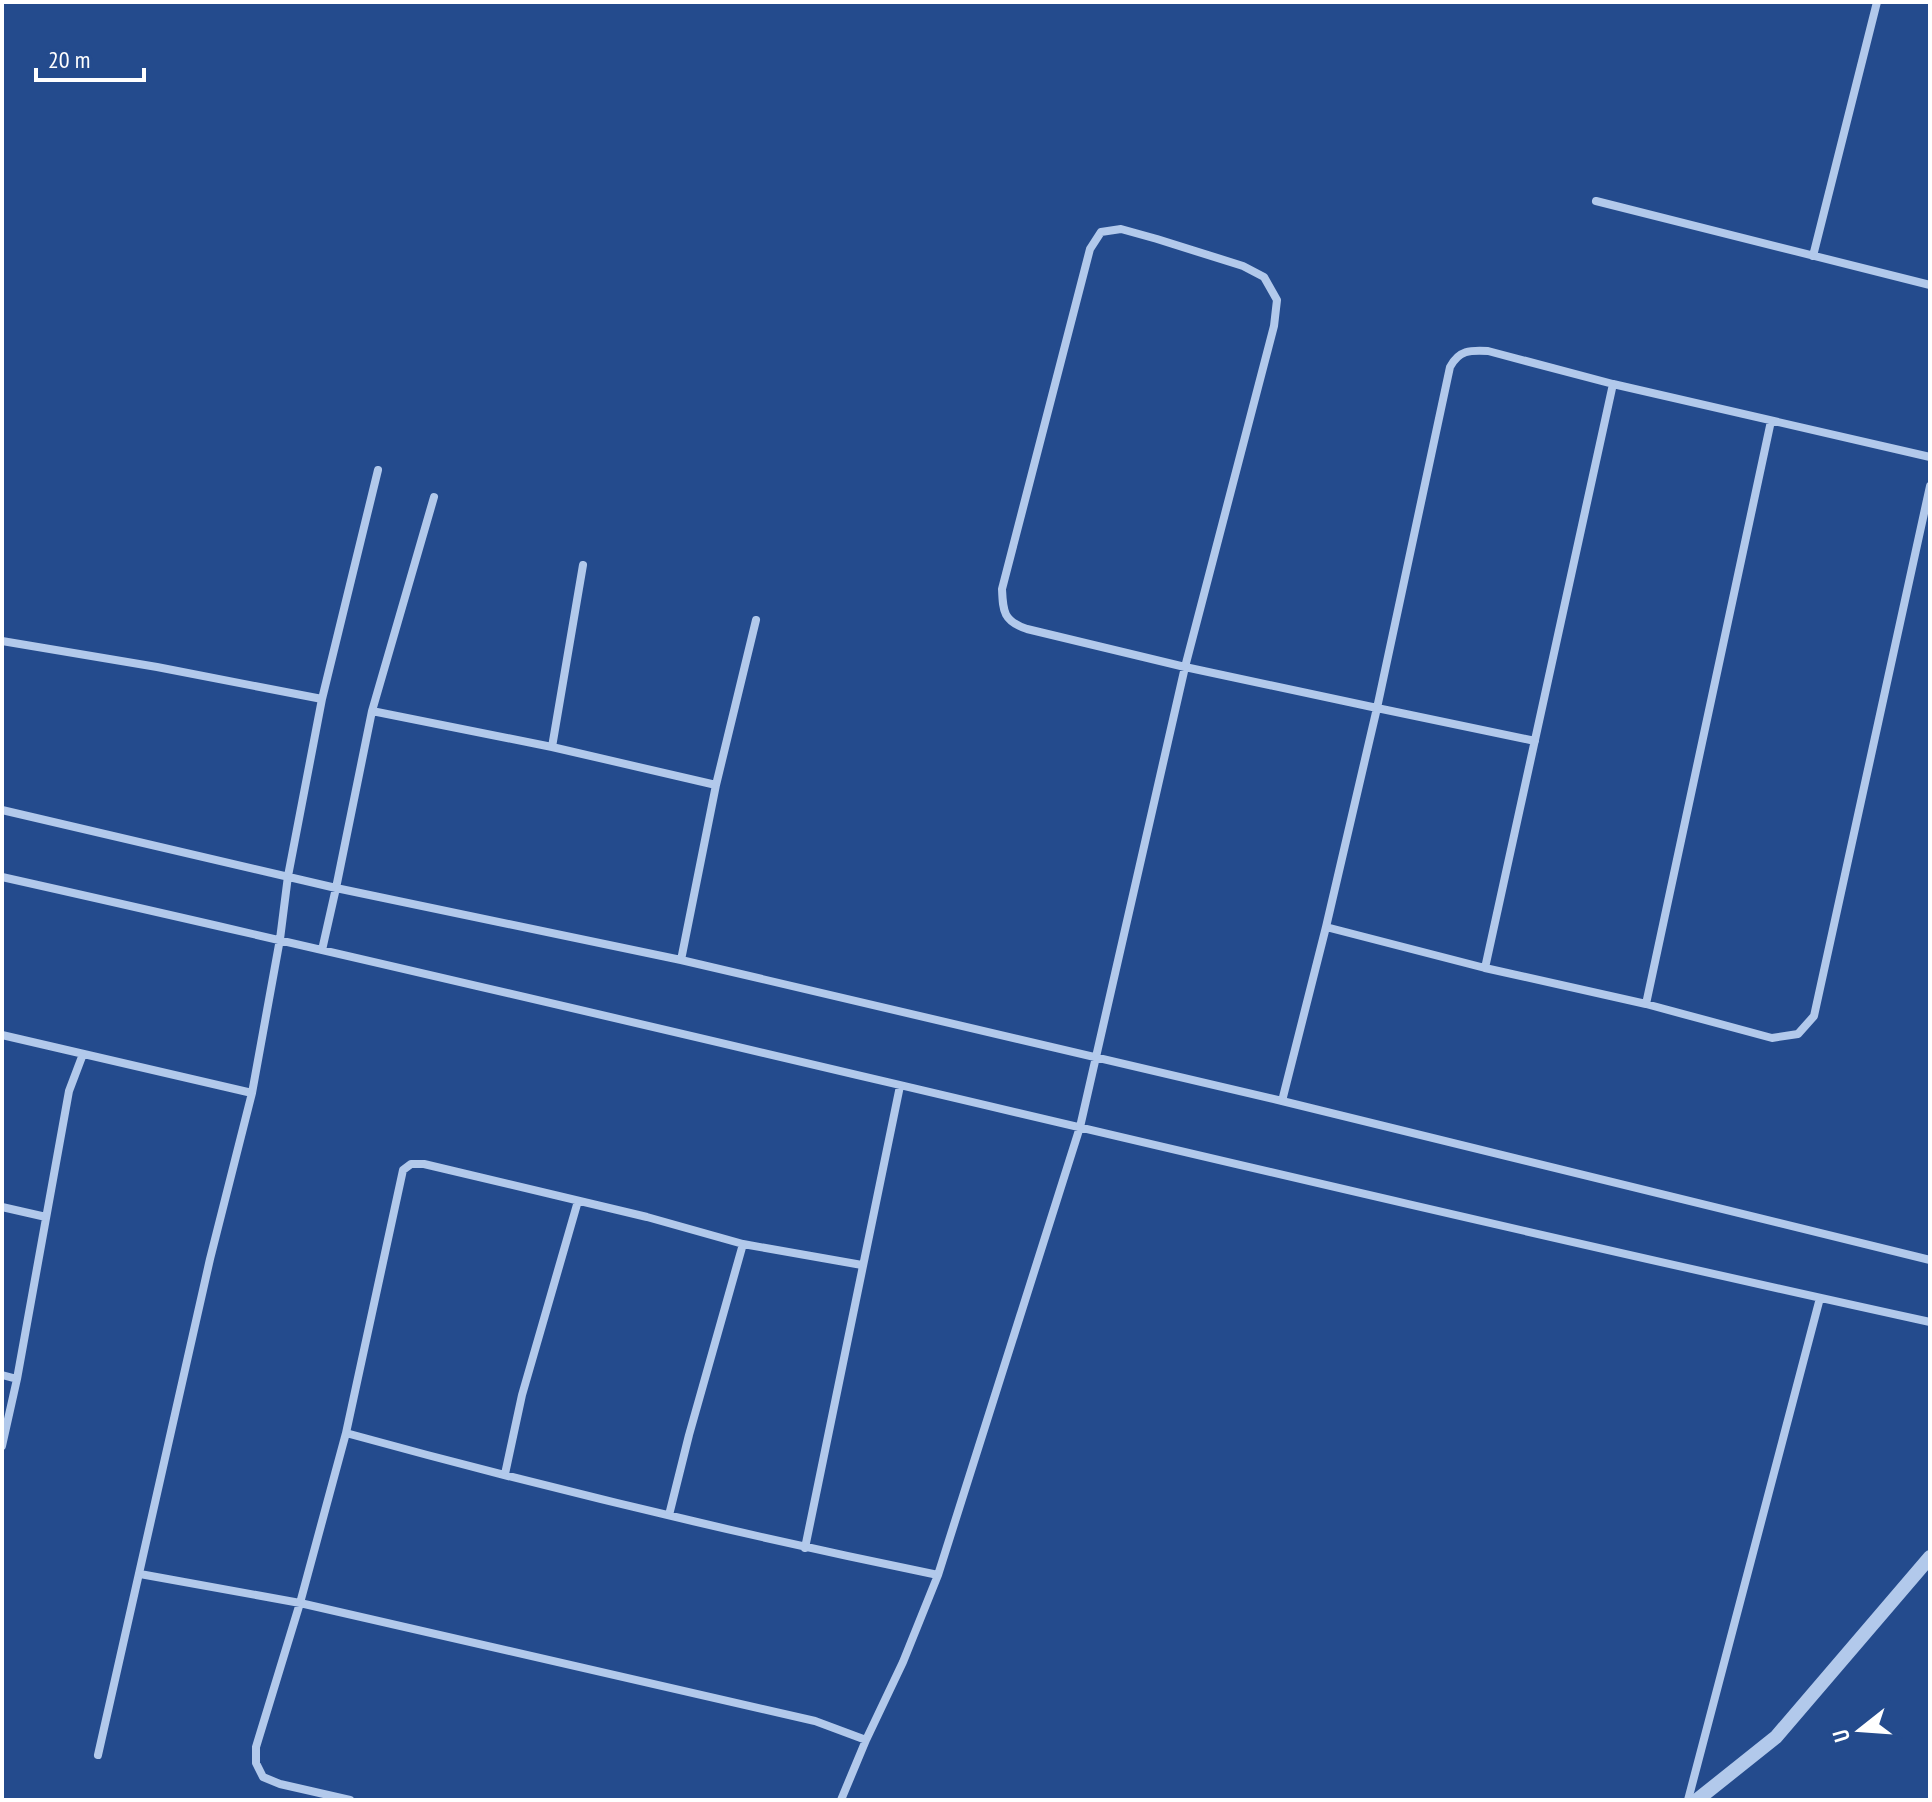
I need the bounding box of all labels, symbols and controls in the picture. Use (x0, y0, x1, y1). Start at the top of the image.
scale bar (36, 32, 144, 82)
text: 20 m (48, 44, 90, 75)
north arrow (1820, 1690, 1900, 1770)
text: U (1826, 1726, 1856, 1745)

